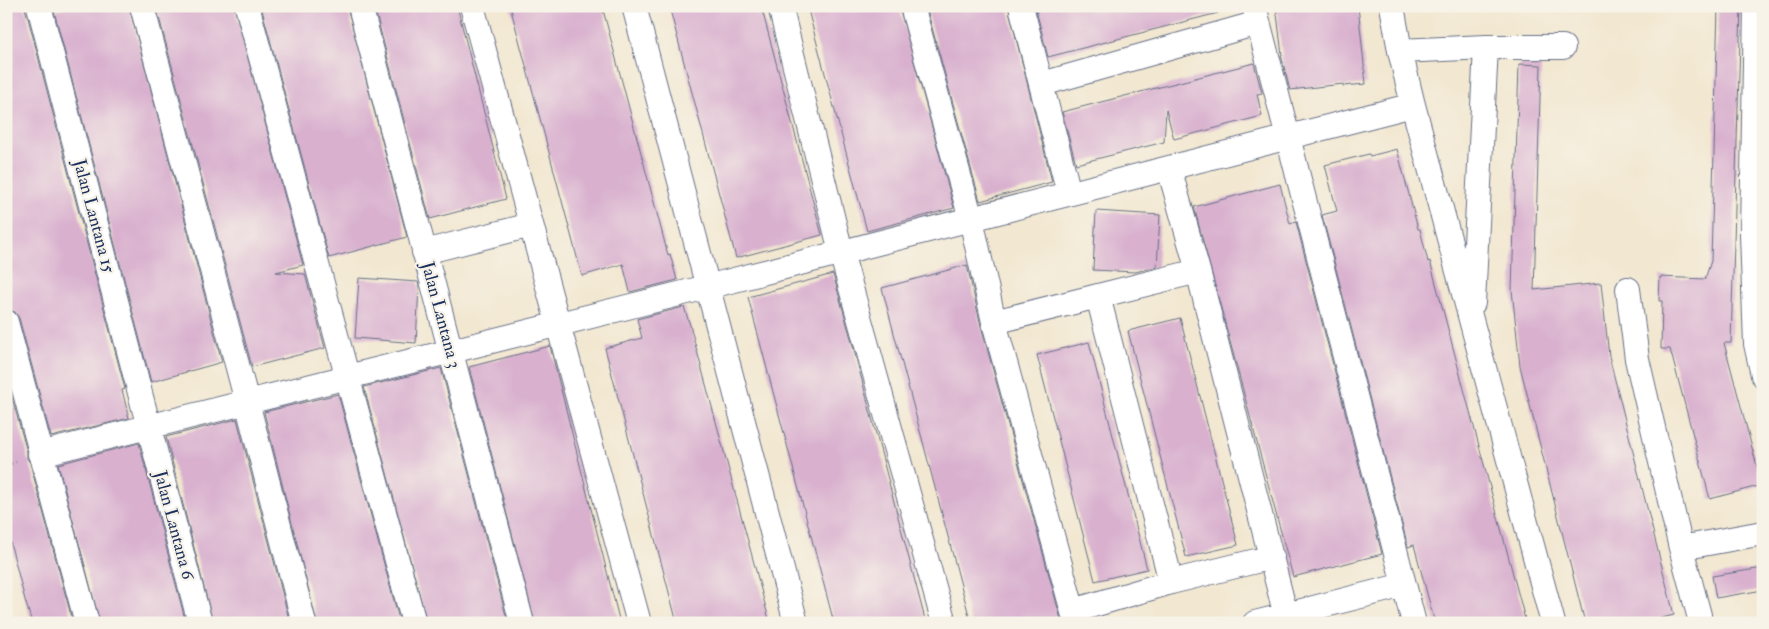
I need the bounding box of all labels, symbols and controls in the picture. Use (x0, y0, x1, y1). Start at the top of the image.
street label: Jalan Lantana 15 (67, 156, 120, 276)
street label: Jalan Lantana 3 (415, 258, 466, 371)
street label: Jalan Lantana 6 (148, 467, 200, 583)

